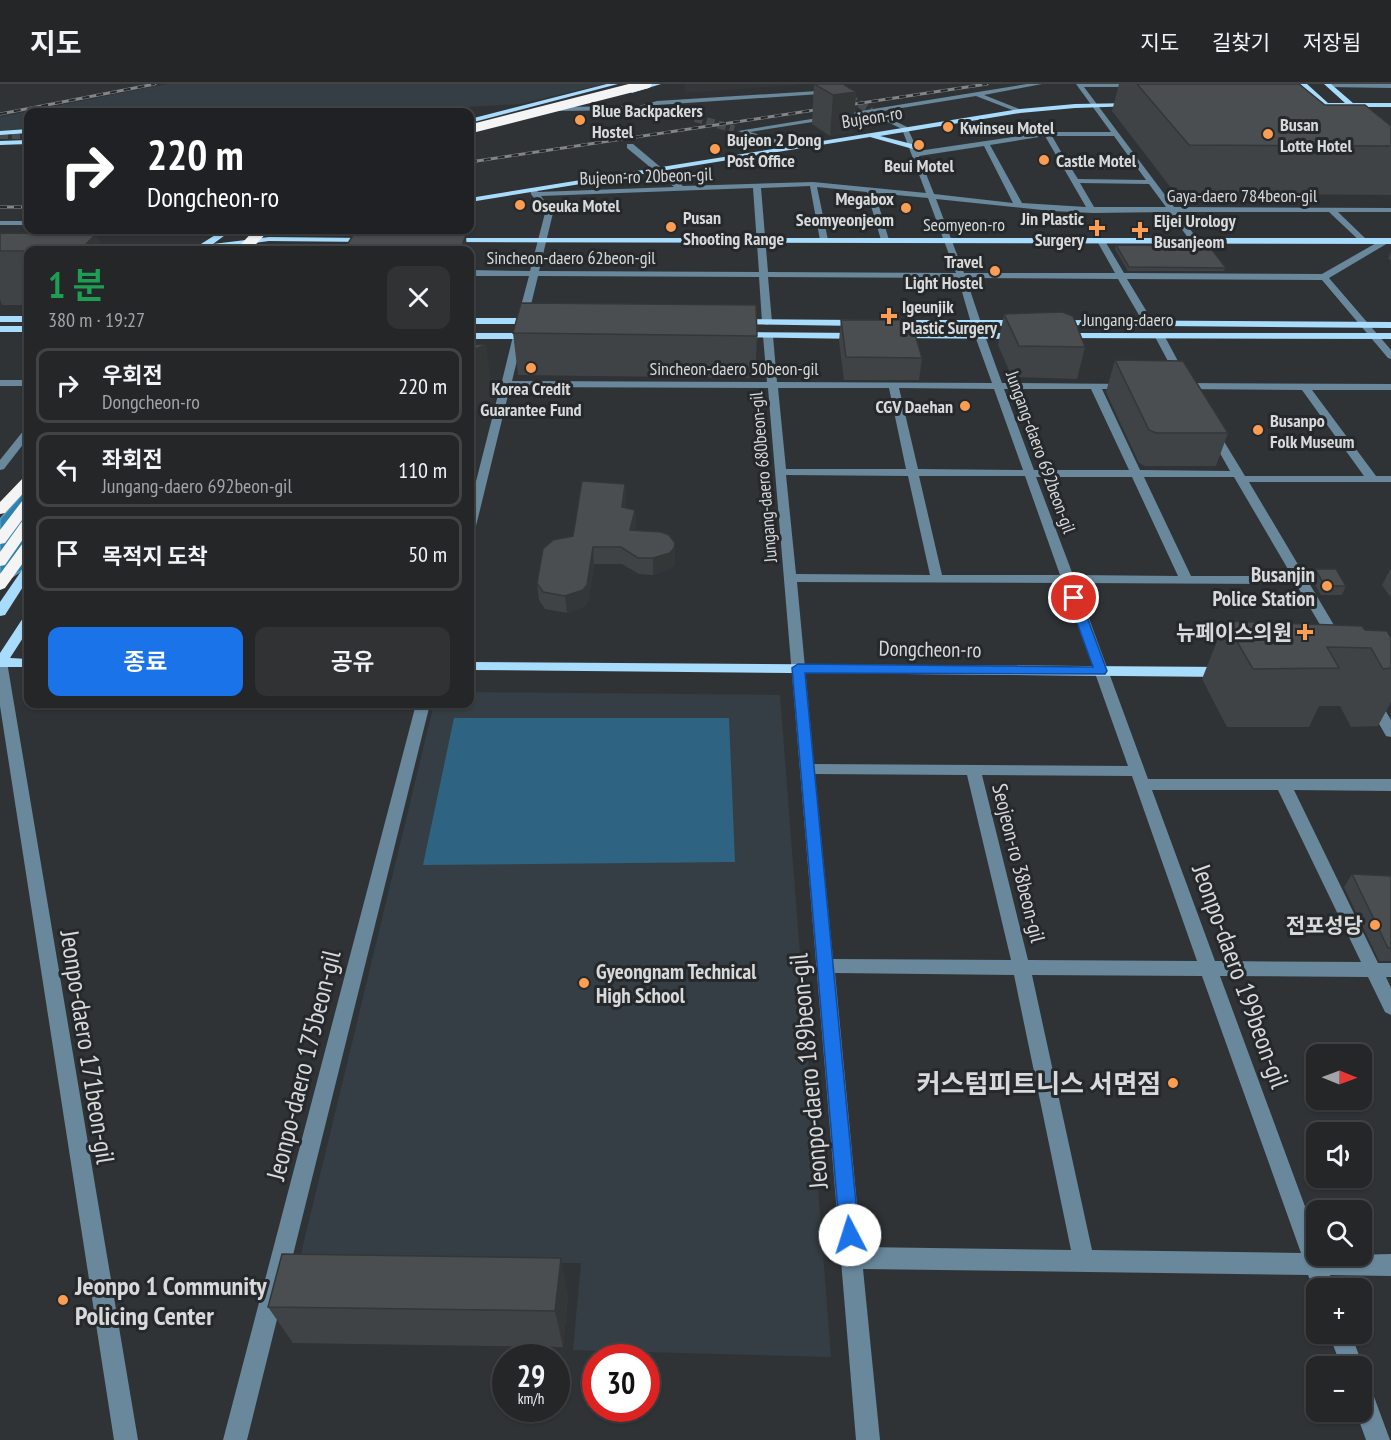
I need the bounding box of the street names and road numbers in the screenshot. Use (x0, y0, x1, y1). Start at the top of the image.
street label: Bujeon-ro (840, 101, 904, 133)
street label: Bujeon-ro 20beon-gil (579, 162, 714, 190)
street label: Gaya-daero 784beon-gil (1167, 184, 1318, 207)
street label: Seomyeon-ro (923, 213, 1005, 236)
street label: Sincheon-daero 62beon-gil (486, 246, 656, 269)
street label: Jungang-daero (1081, 308, 1174, 331)
street label: Sincheon-daero 50beon-gil (649, 357, 819, 380)
street label: Jungang-daero 692beon-gil (1001, 367, 1081, 537)
street label: Jungang-daero 680beon-gil (744, 390, 782, 564)
street label: Dongcheon-ro (878, 635, 982, 663)
street label: Seojeon-ro 38beon-gil (986, 781, 1052, 945)
street label: Jeonpo-daero 199beon-gil (1185, 859, 1297, 1092)
street label: Jeonpo-daero 171beon-gil (53, 927, 123, 1166)
street label: Jeonpo-daero 175beon-gil (258, 947, 348, 1184)
street label: Jeonpo-daero 189beon-gil (781, 952, 835, 1191)

